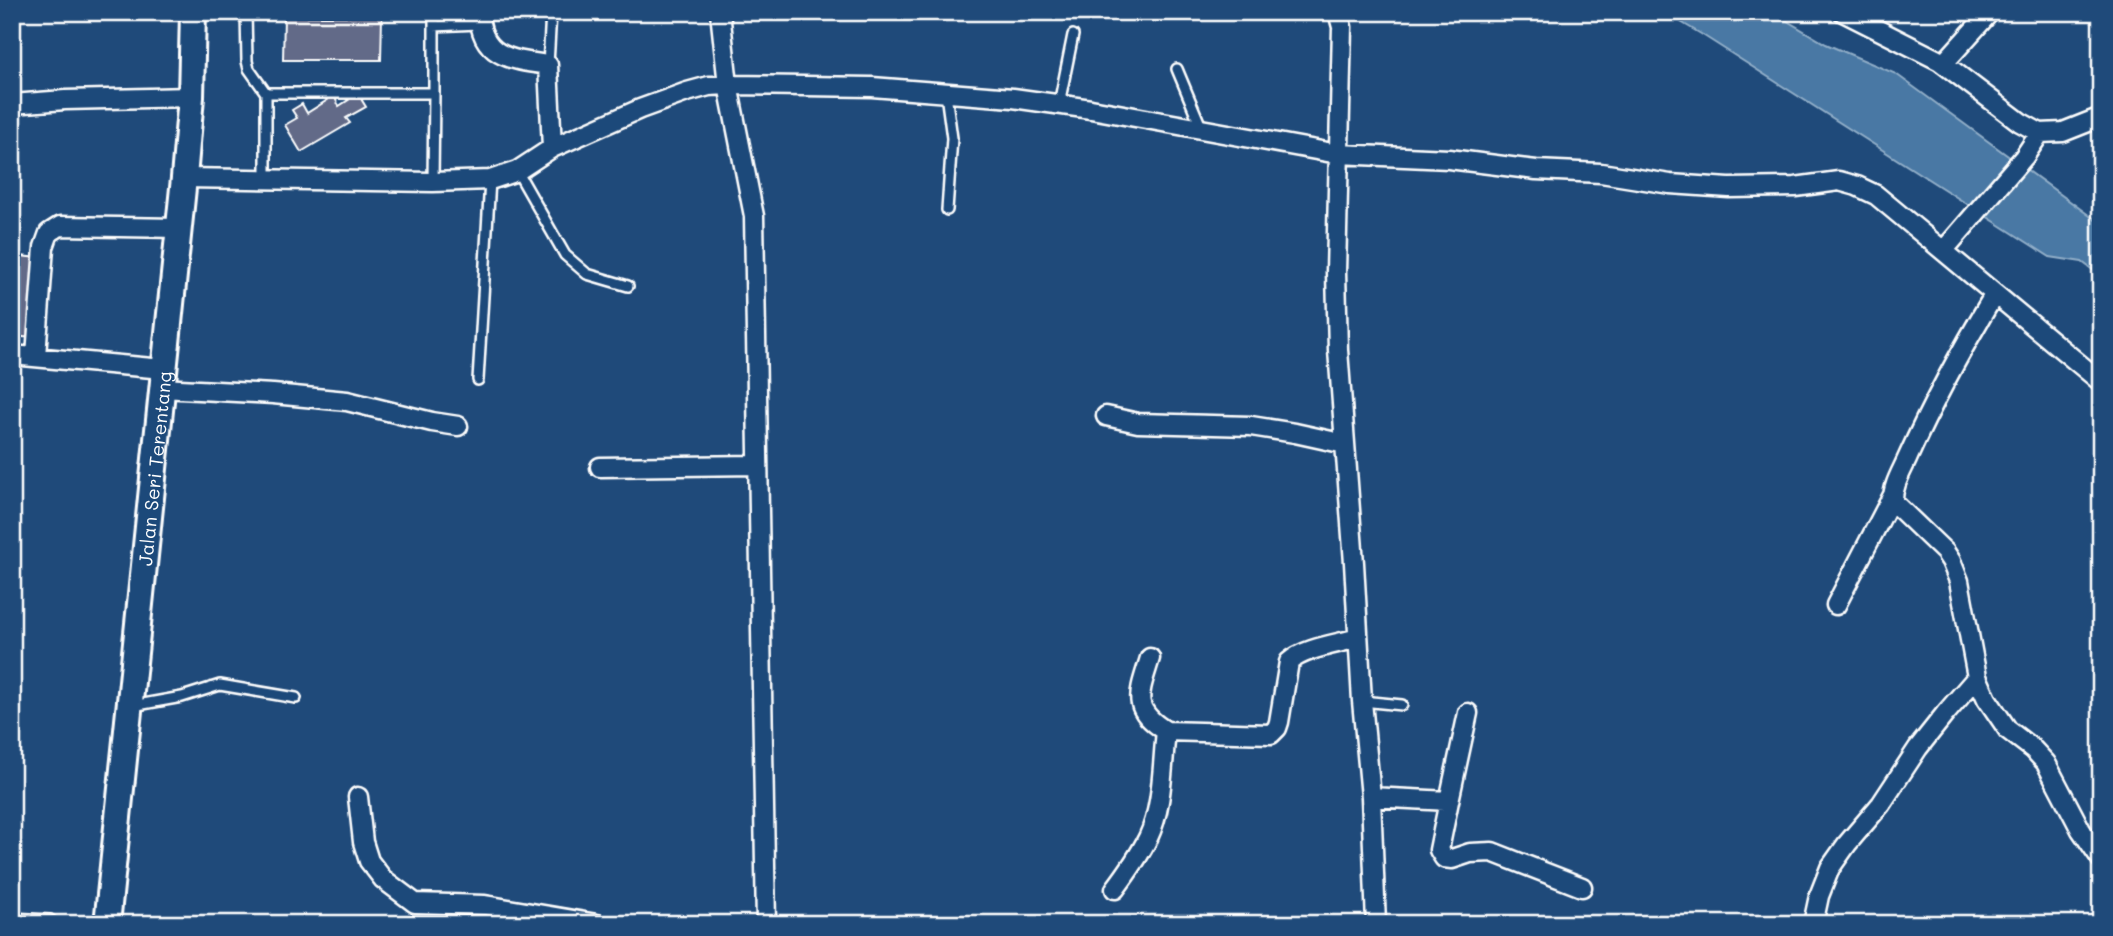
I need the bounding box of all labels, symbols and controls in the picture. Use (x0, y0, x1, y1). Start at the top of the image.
street label: Jalan Seri Terentang (132, 370, 176, 567)

